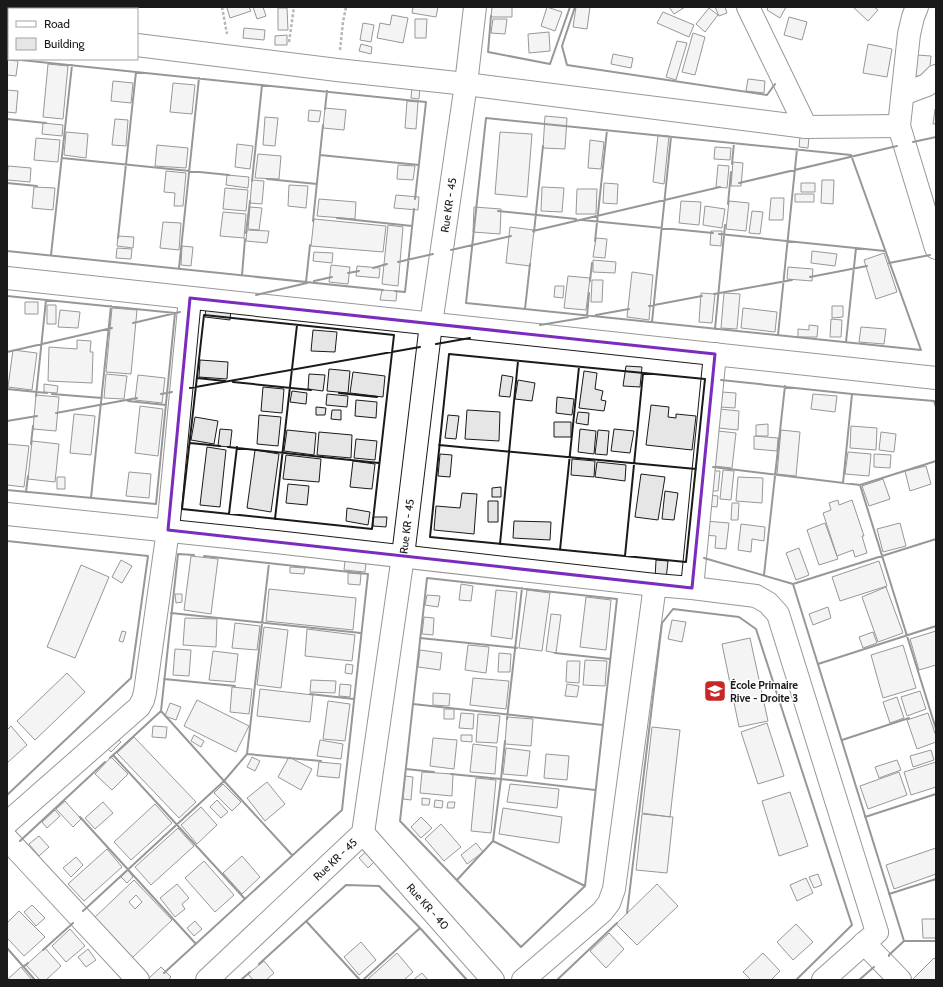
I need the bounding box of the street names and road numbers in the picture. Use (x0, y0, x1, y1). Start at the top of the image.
street label: Rue KR - 45 (437, 177, 459, 233)
street label: Rue KR - 45 (396, 498, 417, 555)
street label: Rue KR - 45 (310, 835, 360, 883)
street label: Rue KR - 40 (404, 880, 452, 933)

